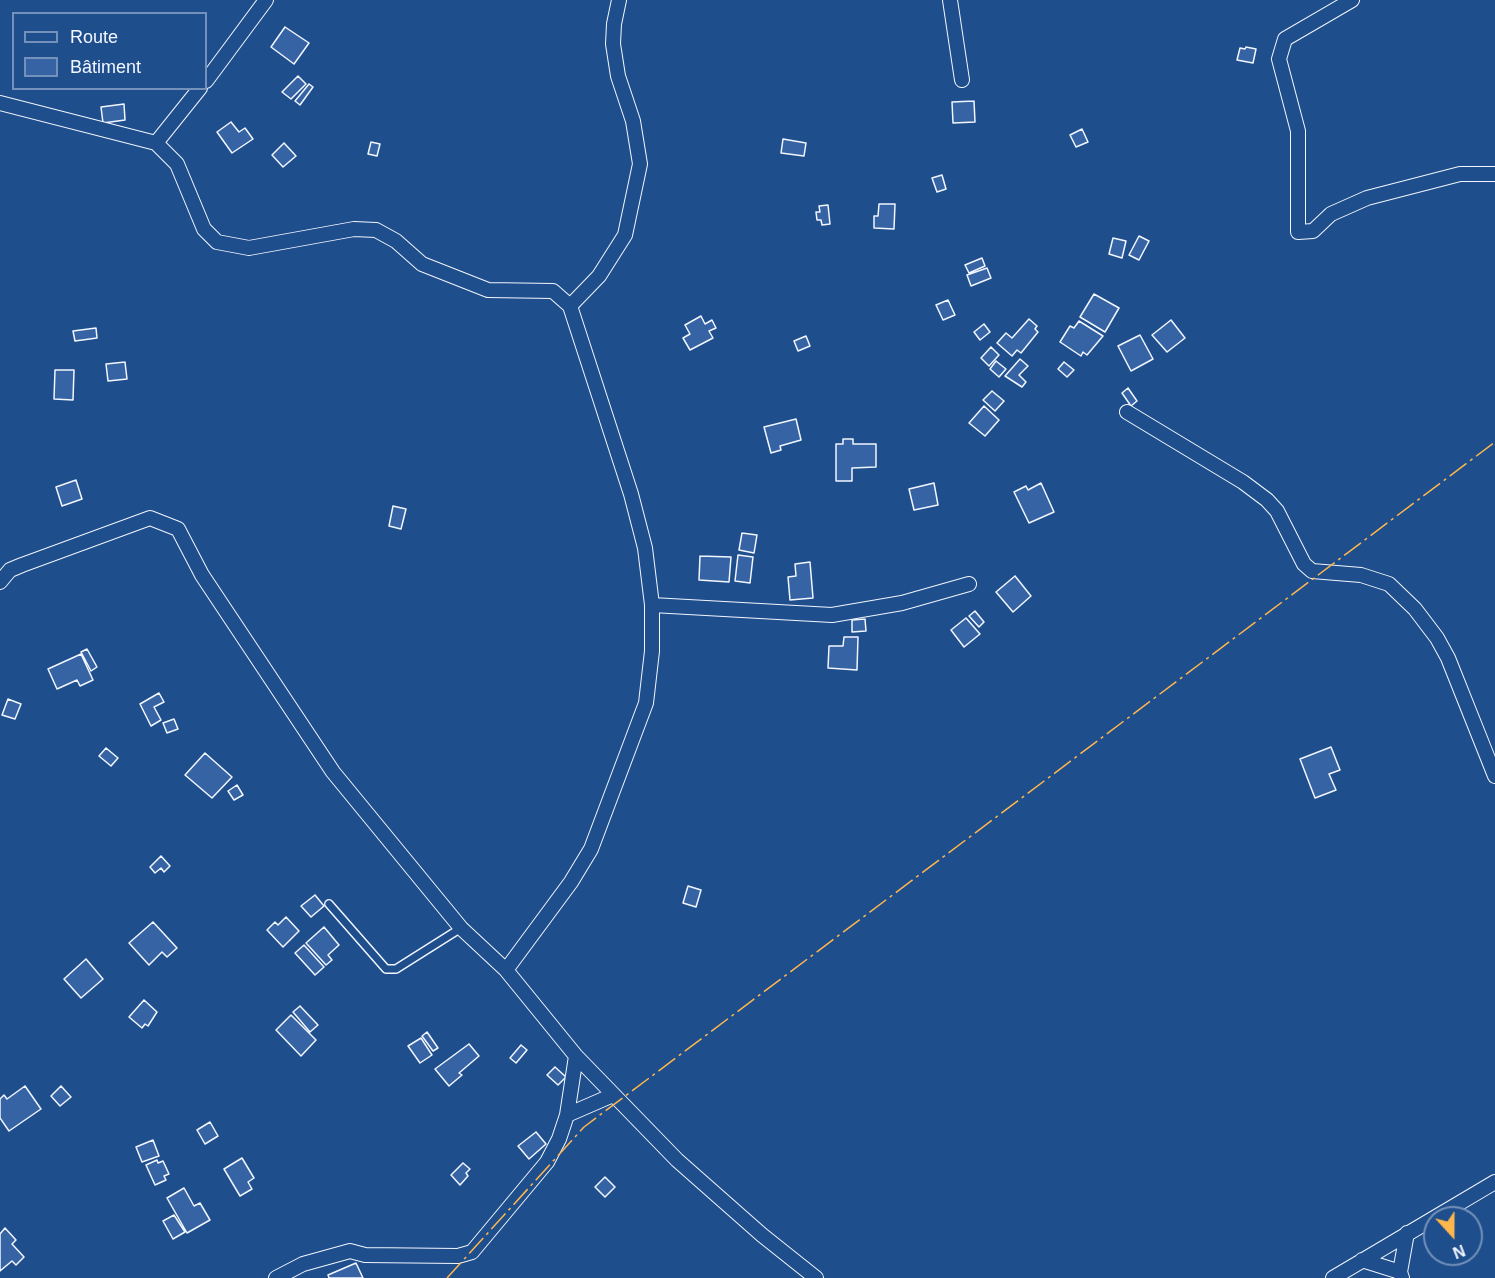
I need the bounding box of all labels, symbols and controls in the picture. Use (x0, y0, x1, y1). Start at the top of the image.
legend (12, 12, 207, 90)
text: Route (70, 27, 118, 47)
text: Bâtiment (70, 57, 141, 77)
north arrow (1423, 1206, 1483, 1266)
text: N (1450, 1241, 1467, 1261)

